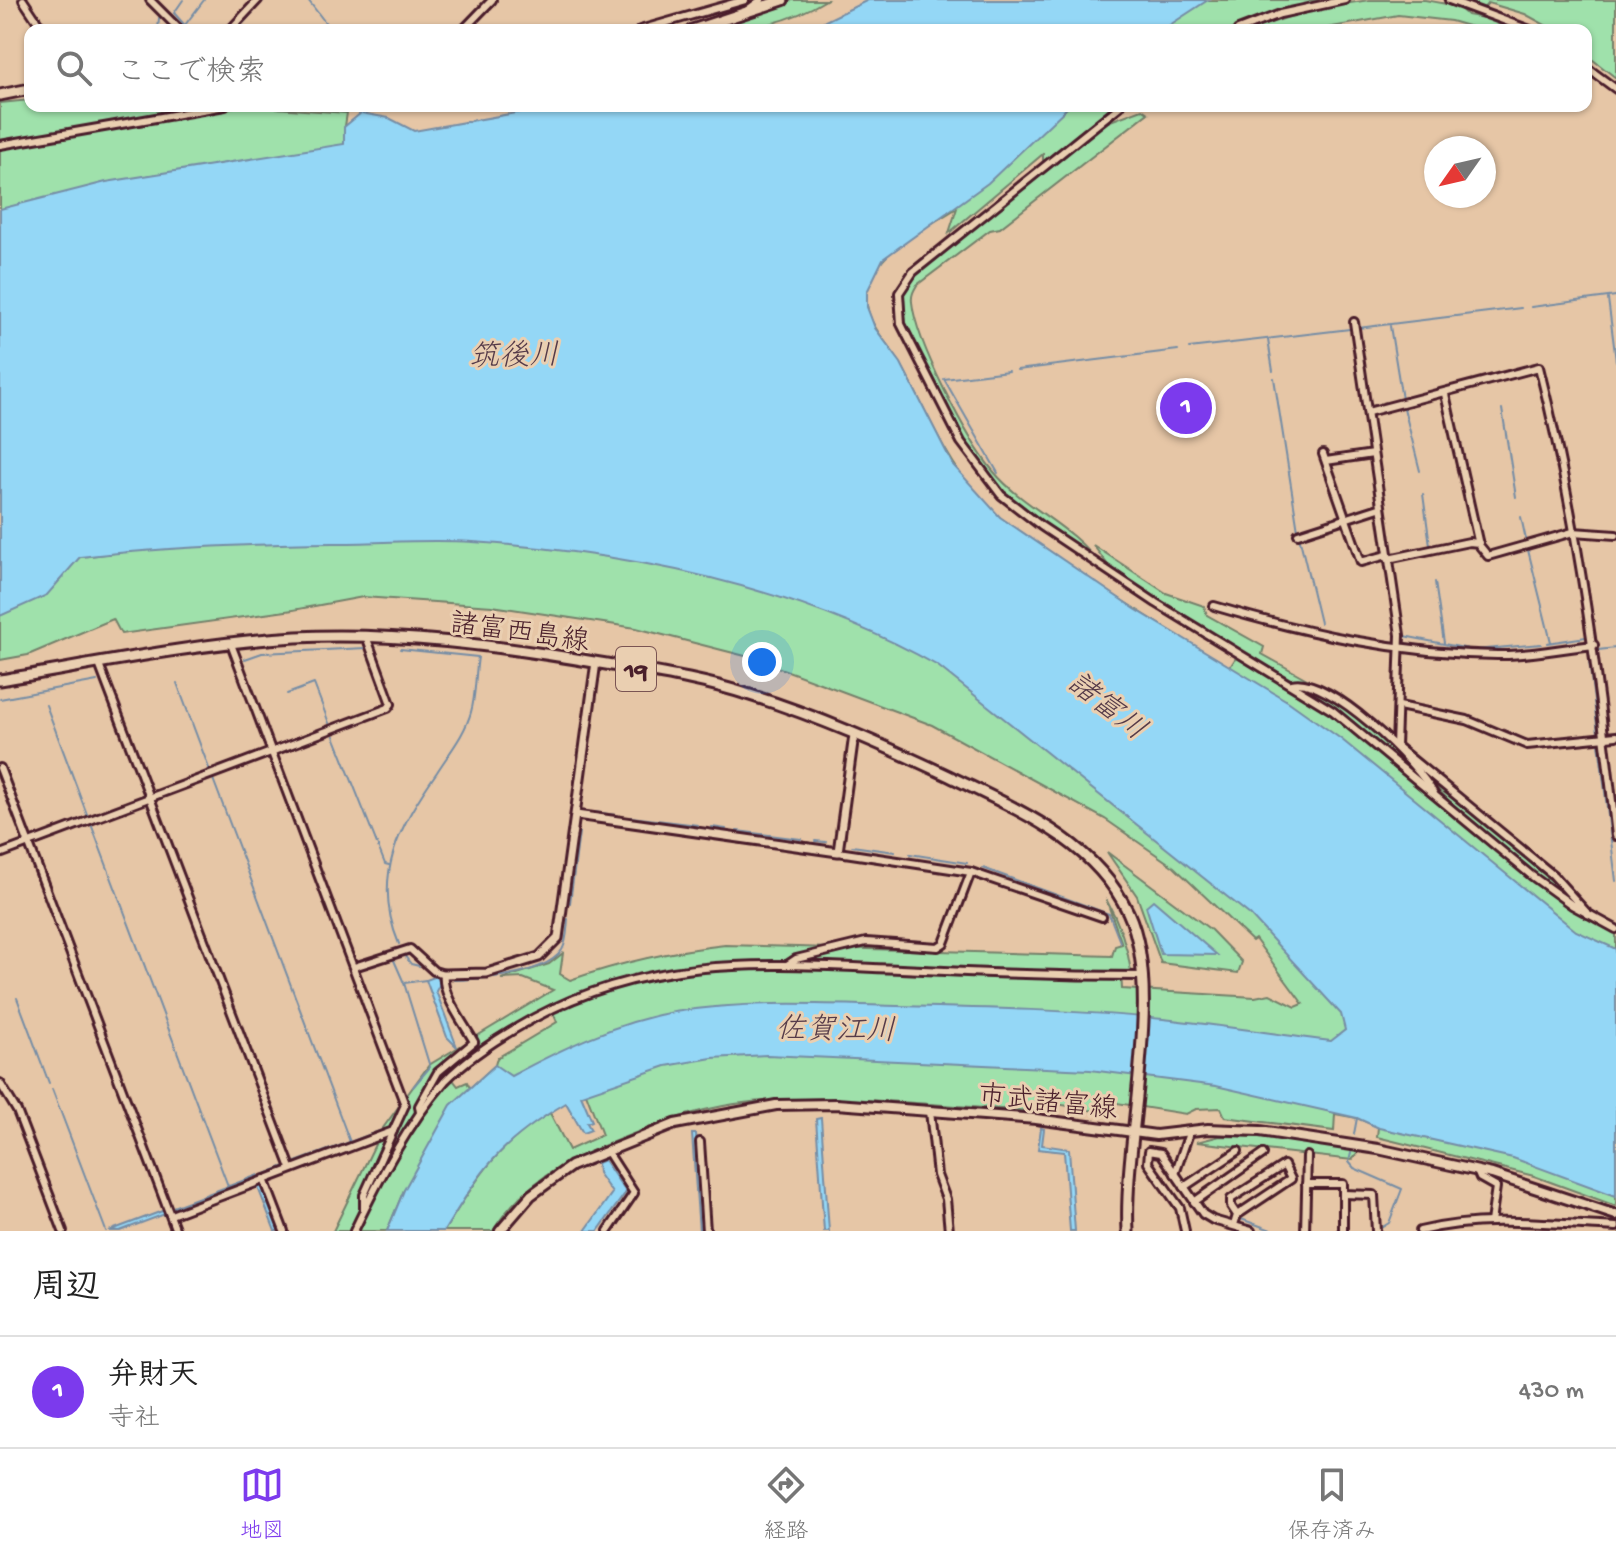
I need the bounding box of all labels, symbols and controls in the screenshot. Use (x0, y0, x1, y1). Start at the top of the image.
search box (24, 24, 1592, 112)
icon: search (52, 46, 96, 90)
text: ここで検索 (116, 57, 266, 92)
north arrow (1424, 136, 1496, 208)
water label: 筑後川 (469, 338, 559, 377)
pin: 1 (1160, 378, 1212, 438)
street label: 諸富西島線 (448, 607, 591, 661)
your location (742, 642, 782, 682)
road number: 19 (616, 647, 656, 691)
water label: 諸富川 (1059, 665, 1153, 750)
water label: 佐賀江川 (776, 1012, 896, 1051)
street label: 市武諸富線 (976, 1080, 1119, 1128)
text: 周辺 (32, 1270, 100, 1310)
text: 弁財天 (108, 1360, 198, 1395)
text: 1 (53, 1377, 63, 1408)
text: 430 m (1519, 1377, 1584, 1408)
text: 寺社 (108, 1405, 160, 1436)
tab: 地図 (240, 1463, 284, 1546)
tab: 経路 (764, 1463, 808, 1546)
tab: 保存済み (1288, 1463, 1376, 1546)

